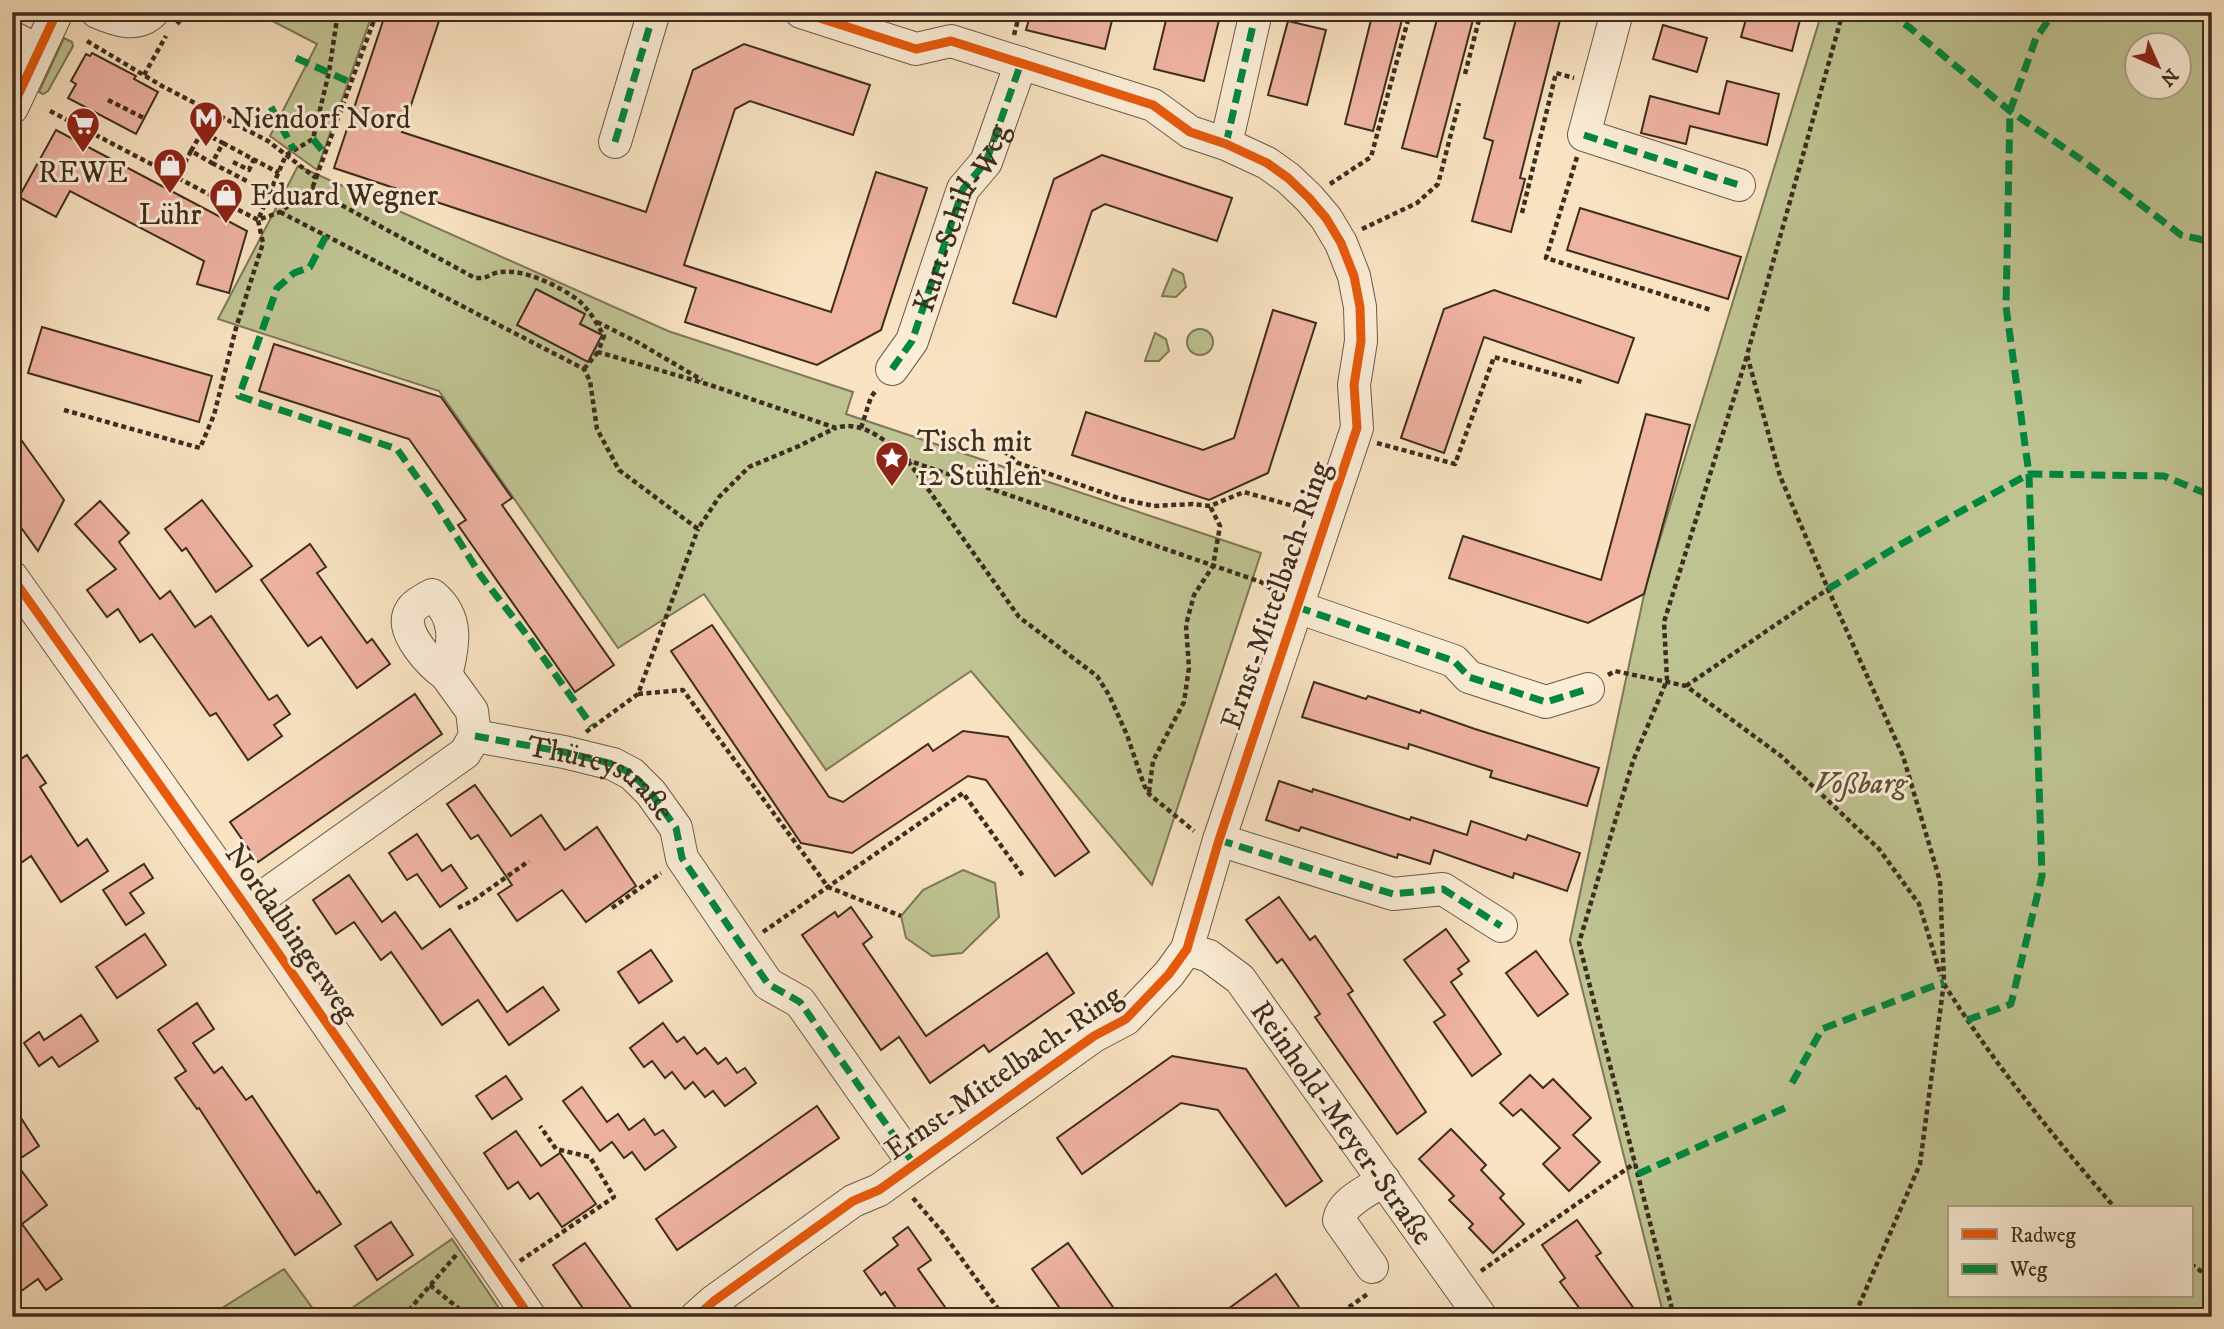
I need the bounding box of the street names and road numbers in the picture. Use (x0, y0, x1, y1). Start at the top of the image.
street label: Kurt-Schill-Weg (906, 119, 1018, 317)
street label: Ernst-Mittelbach-Ring (1213, 456, 1340, 734)
street label: Thüreystraße (524, 729, 682, 828)
street label: Nordalbingerweg (216, 837, 366, 1029)
street label: Ernst-Mittelbach-Ring (878, 977, 1130, 1169)
street label: Reinhold-Meyer-Straße (1242, 994, 1441, 1253)

